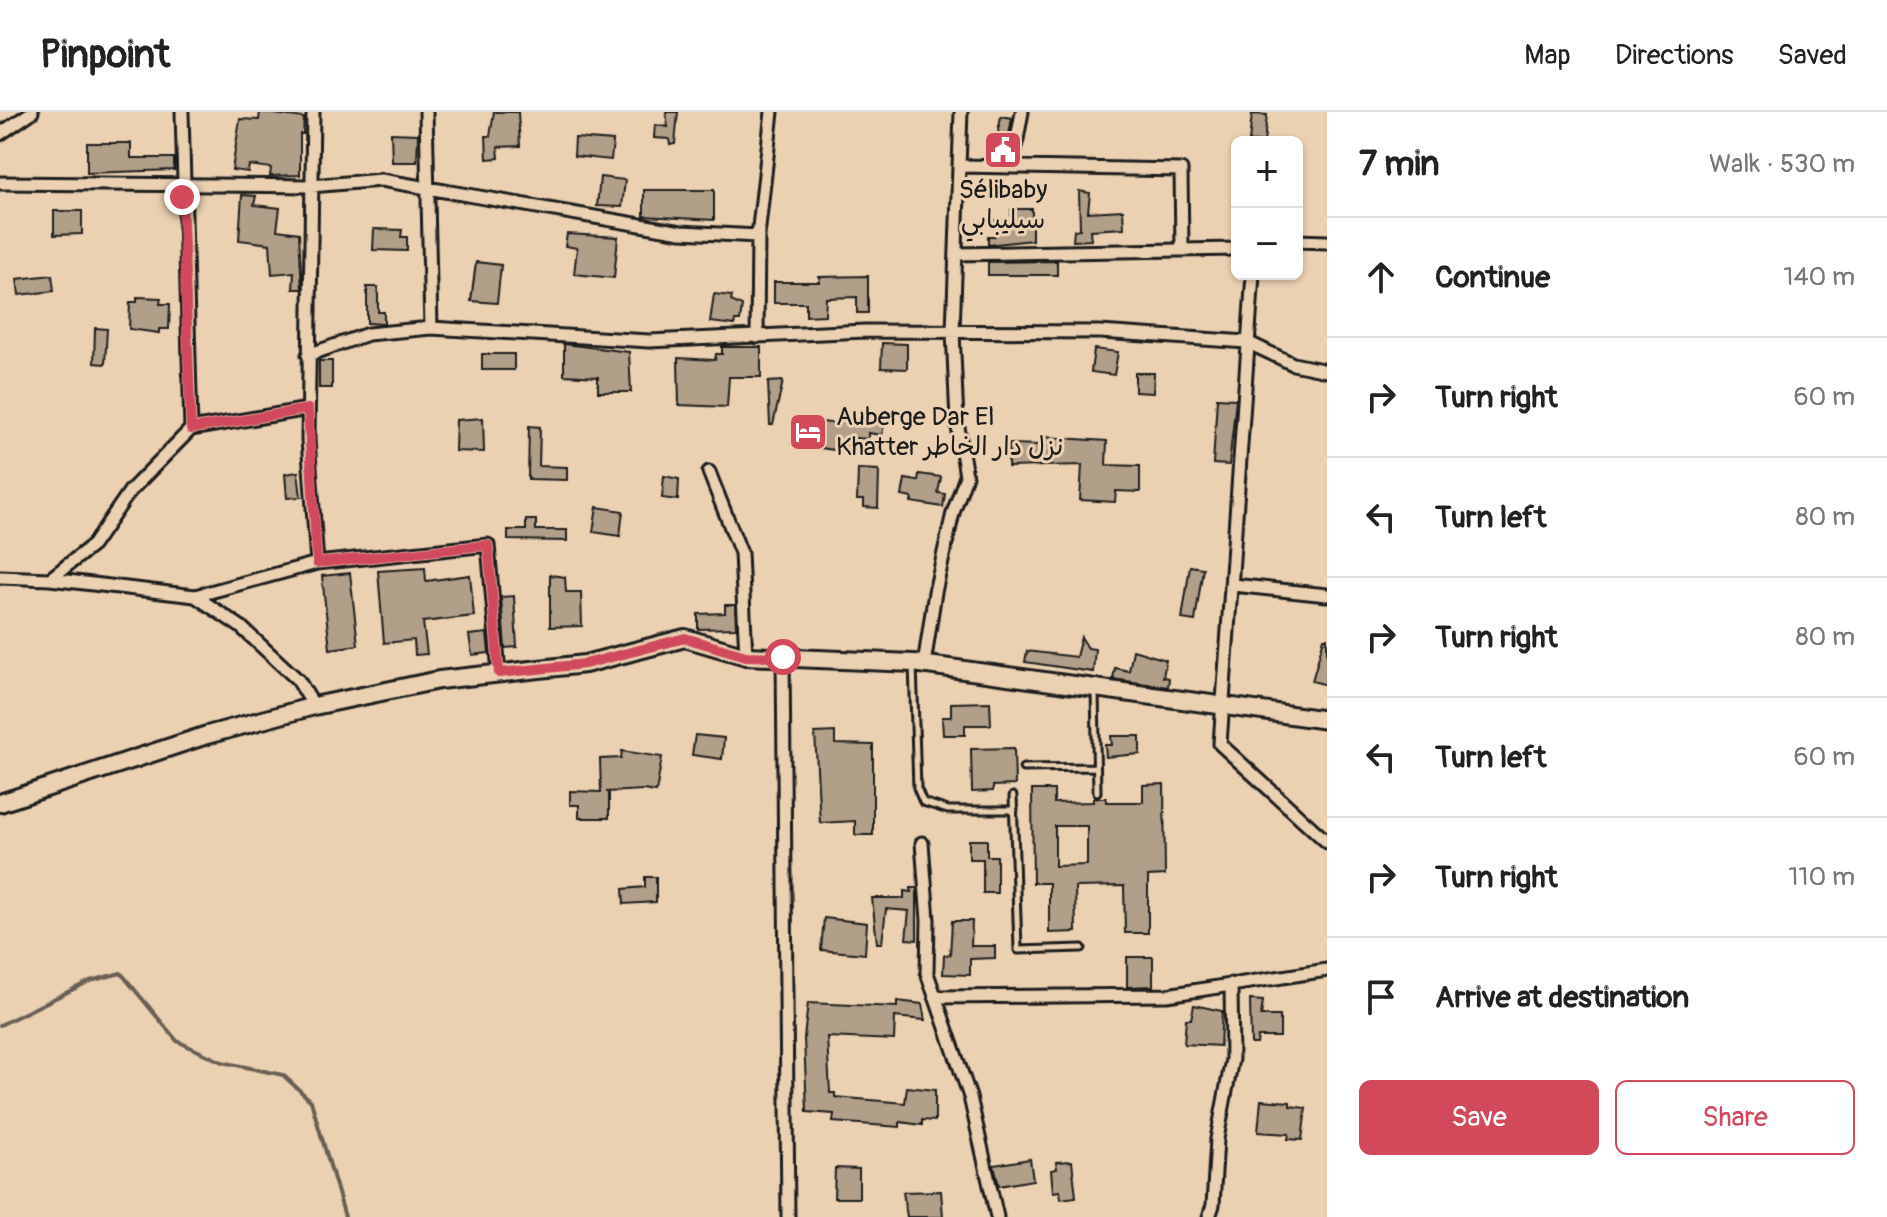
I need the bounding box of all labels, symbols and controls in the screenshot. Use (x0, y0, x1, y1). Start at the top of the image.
text: Pinpoint (40, 31, 170, 79)
text: Map (1524, 38, 1571, 73)
text: Directions (1615, 38, 1734, 73)
text: Saved (1778, 38, 1847, 73)
public building icon: Sélibaby سيليبابي (982, 129, 1024, 171)
map controls (1231, 136, 1303, 280)
button: + (1231, 136, 1303, 208)
text: 7 min (1359, 143, 1440, 186)
text: Walk · 530 m (1709, 148, 1855, 180)
place label: Sélibaby سيليبابي (959, 174, 1047, 242)
route end (164, 179, 200, 215)
button: − (1231, 208, 1303, 280)
icon: ahead (1359, 255, 1403, 299)
text: Continue (1435, 259, 1550, 296)
text: 140 m (1783, 261, 1855, 293)
icon: right (1359, 375, 1403, 419)
text: Turn right (1435, 379, 1558, 416)
text: 60 m (1793, 381, 1855, 413)
place label: Auberge Dar El Khatter نزل دار الخاطر (836, 401, 1063, 463)
hotel icon: Auberge Dar El Khatter نزل دار الخاطر (787, 411, 829, 453)
icon: left (1359, 495, 1403, 539)
text: Turn left (1435, 499, 1546, 536)
text: 80 m (1795, 501, 1855, 533)
icon: right (1359, 615, 1403, 659)
text: Turn right (1435, 619, 1558, 656)
text: 80 m (1795, 621, 1855, 653)
route start (765, 639, 801, 675)
icon: left (1359, 735, 1403, 779)
text: Turn left (1435, 739, 1546, 776)
text: 60 m (1793, 741, 1855, 773)
icon: right (1359, 855, 1403, 899)
text: Turn right (1435, 859, 1558, 896)
text: 110 m (1788, 861, 1855, 893)
icon: arrive (1359, 975, 1403, 1019)
text: Arrive at destination (1435, 979, 1689, 1016)
button: Save (1359, 1080, 1599, 1155)
button: Share (1615, 1080, 1855, 1155)

